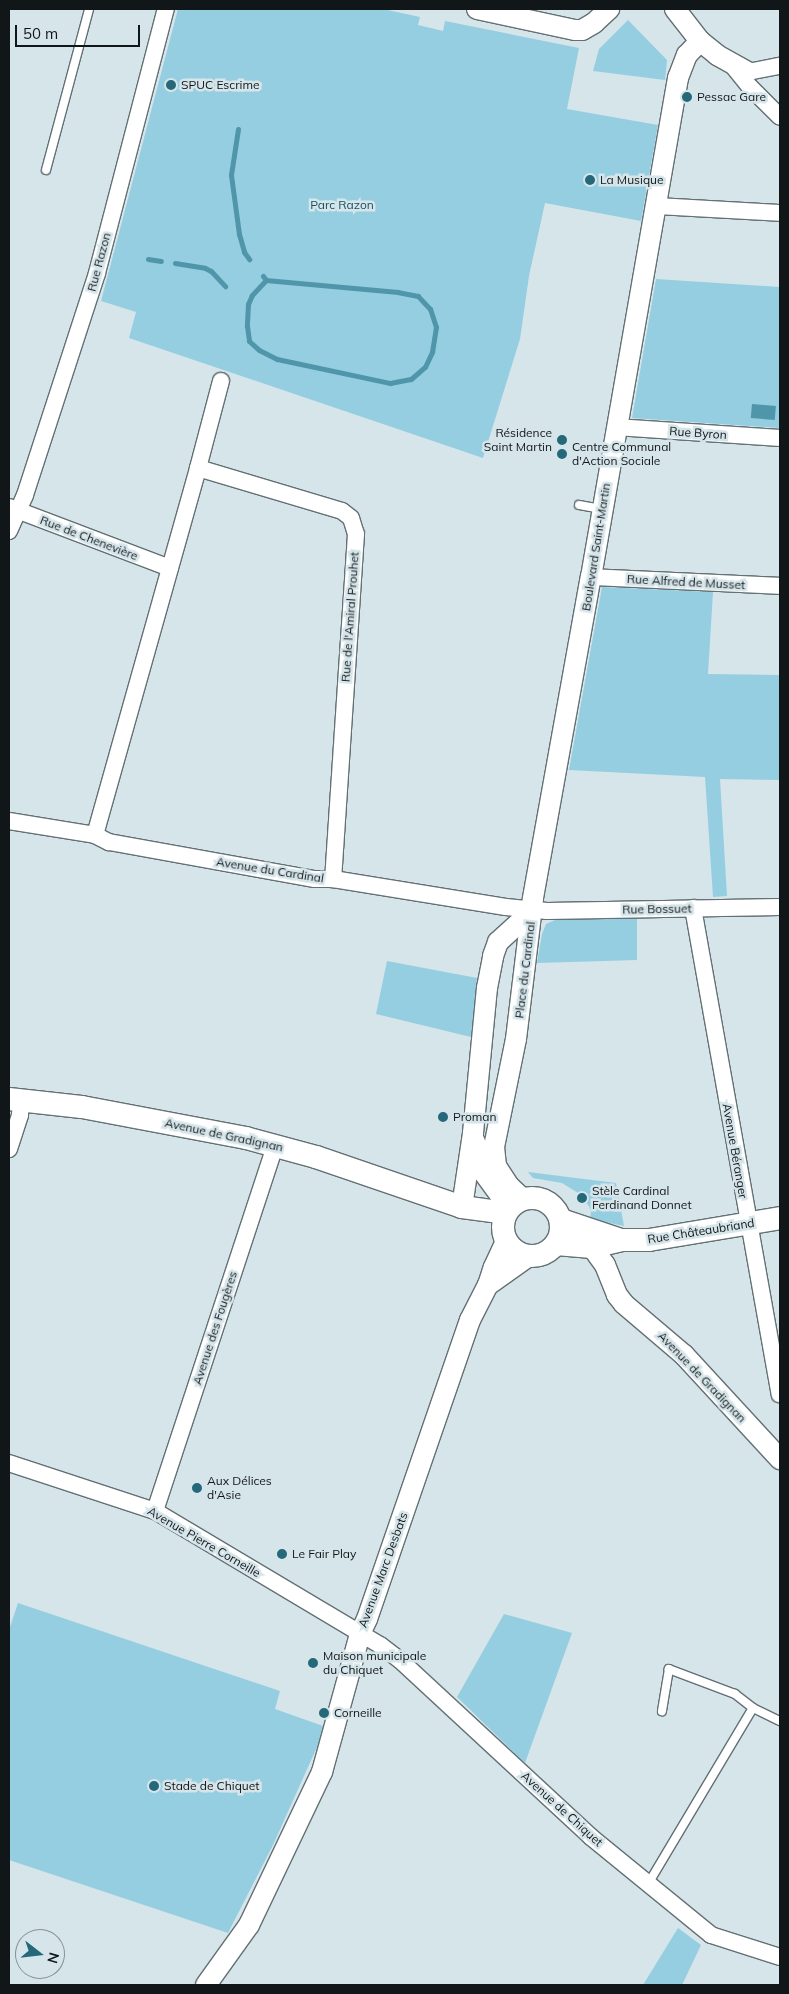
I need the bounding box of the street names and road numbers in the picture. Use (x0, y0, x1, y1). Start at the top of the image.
street label: Rue Razon (84, 231, 114, 293)
street label: Rue Byron (669, 424, 727, 442)
street label: Boulevard Saint-Martin (579, 482, 613, 612)
street label: Rue de Chenevière (38, 513, 140, 563)
street label: Rue de l'Amiral Prouhet (338, 551, 362, 683)
street label: Rue Alfred de Musset (626, 572, 746, 592)
street label: Avenue du Cardinal (215, 854, 325, 886)
street label: Rue Bossuet (622, 901, 692, 917)
street label: Place du Cardinal (512, 921, 538, 1019)
street label: Avenue Béranger (720, 1102, 750, 1200)
street label: Avenue de Gradignan (164, 1115, 284, 1155)
street label: Rue Châteaubriand (647, 1215, 755, 1247)
street label: Avenue des Fougères (190, 1269, 240, 1387)
street label: Avenue de Gradignan (655, 1329, 749, 1425)
street label: Avenue Pierre Corneille (145, 1504, 263, 1580)
street label: Avenue Marc Desbats (355, 1510, 411, 1630)
street label: Avenue de Chiquet (518, 1769, 606, 1849)

